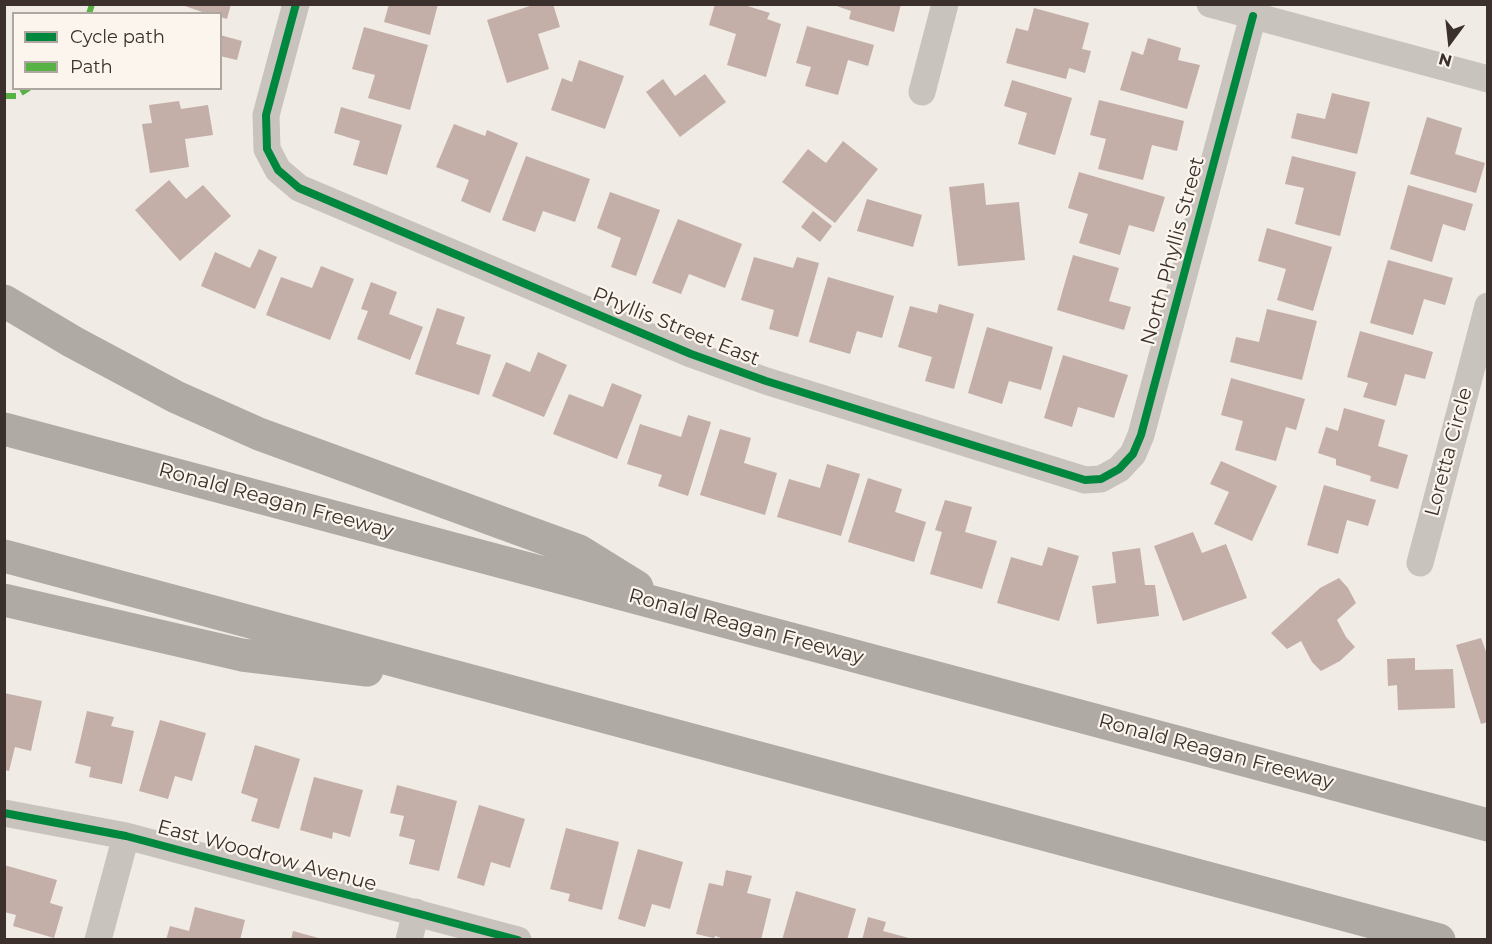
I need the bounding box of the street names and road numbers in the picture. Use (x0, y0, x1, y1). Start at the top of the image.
street label: North Phyllis Street (1136, 154, 1210, 348)
street label: Phyllis Street East (589, 283, 763, 371)
street label: Loretta Circle (1420, 385, 1478, 519)
street label: Ronald Reagan Freeway (156, 458, 396, 544)
street label: Ronald Reagan Freeway (626, 584, 866, 670)
street label: Ronald Reagan Freeway (1096, 709, 1336, 795)
street label: East Woodrow Avenue (155, 815, 379, 897)

